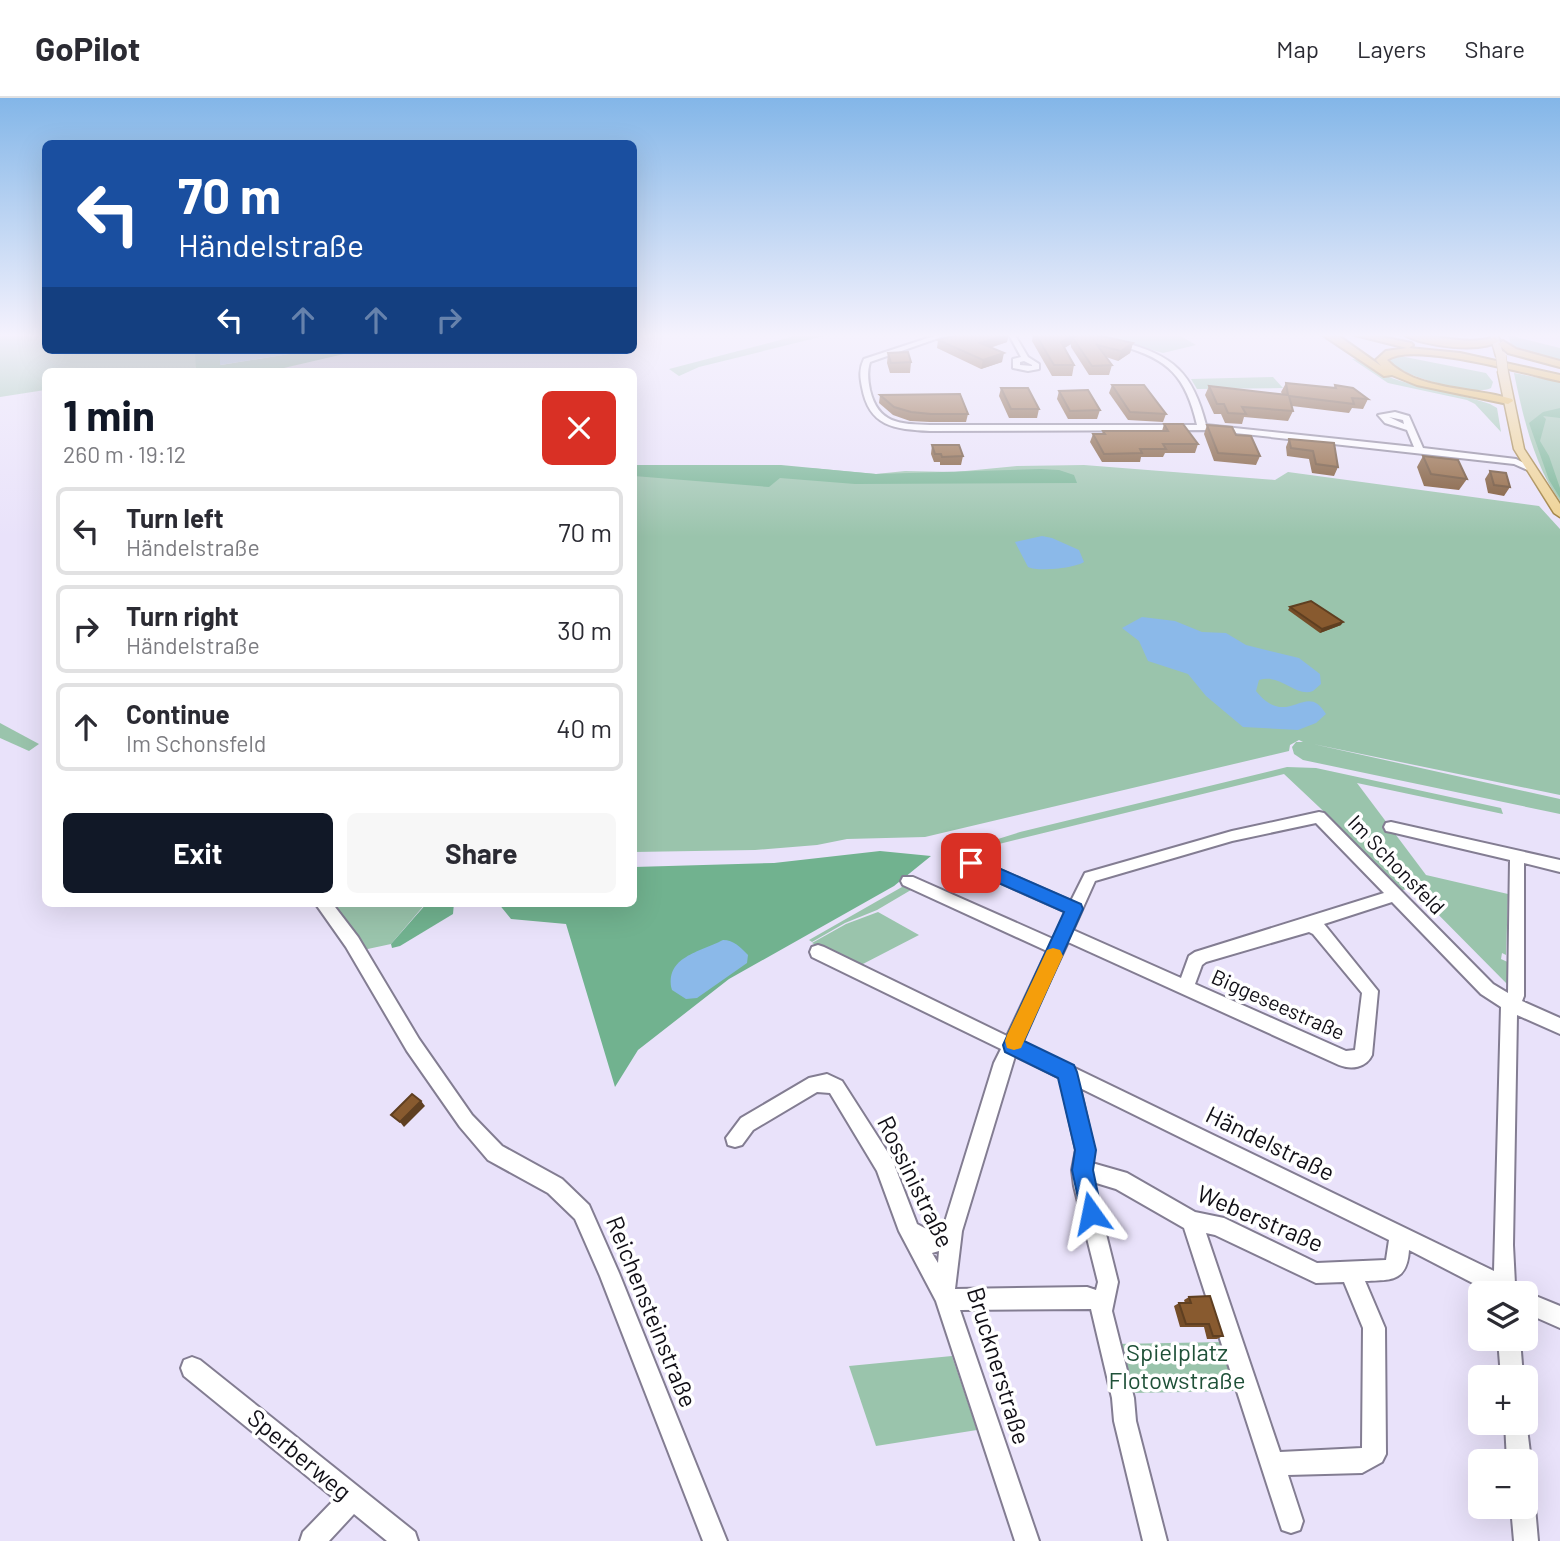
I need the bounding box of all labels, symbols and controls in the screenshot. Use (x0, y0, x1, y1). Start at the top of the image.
text: GoPilot (35, 28, 140, 68)
text: Map (1276, 34, 1319, 63)
text: Layers (1357, 34, 1426, 63)
text: Share (1464, 34, 1525, 63)
text: 70 m (178, 165, 281, 224)
icon: left (63, 168, 154, 259)
text: Händelstraße (178, 225, 364, 263)
icon: left (211, 301, 249, 339)
icon: ahead (284, 301, 322, 339)
icon: ahead (357, 301, 395, 339)
icon: right (430, 301, 468, 339)
text: 1 min (63, 389, 155, 439)
button: close (542, 391, 616, 465)
text: 260 m · 19:12 (63, 440, 186, 468)
text: Turn left (126, 502, 224, 533)
icon: left (67, 512, 105, 550)
text: 70 m (558, 516, 612, 547)
text: Händelstraße (126, 533, 260, 561)
text: Turn right (126, 600, 239, 631)
icon: right (67, 610, 105, 648)
text: 30 m (557, 614, 612, 645)
text: Händelstraße (126, 631, 260, 659)
text: Continue (126, 698, 230, 729)
icon: ahead (67, 708, 105, 746)
text: 40 m (556, 712, 612, 743)
text: Im Schonsfeld (126, 729, 266, 757)
street label: Im Schonsfeld (1344, 809, 1451, 919)
button: Exit (63, 813, 333, 893)
button: Share (347, 813, 616, 893)
pin (941, 833, 1001, 893)
icon: arrive (952, 844, 990, 882)
street label: Biggeseestraße (1208, 963, 1349, 1044)
street label: Händelstraße (1202, 1099, 1340, 1186)
street label: Rossinistraße (872, 1111, 961, 1252)
position arrow (1054, 1176, 1128, 1250)
street label: Weberstraße (1193, 1178, 1328, 1257)
street label: Reichensteinstraße (601, 1212, 704, 1411)
map controls (1468, 1281, 1538, 1519)
button: layers (1468, 1281, 1538, 1351)
street label: Brucknerstraße (962, 1284, 1037, 1448)
park label: Spielplatz Flotowstraße (1109, 1337, 1246, 1394)
button: + (1468, 1365, 1538, 1435)
street label: Sperberweg (242, 1402, 358, 1506)
button: − (1468, 1449, 1538, 1519)

